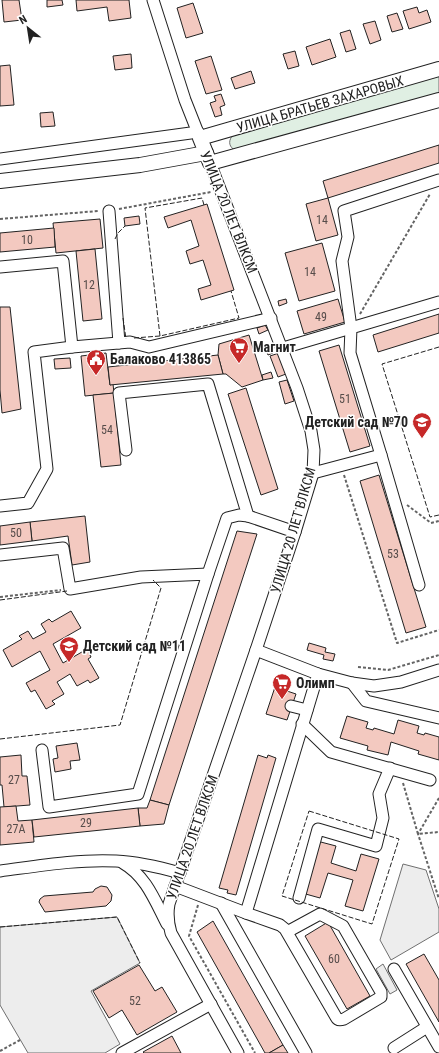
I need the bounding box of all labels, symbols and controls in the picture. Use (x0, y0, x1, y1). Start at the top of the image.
north arrow (8, 8, 48, 48)
text: N (17, 12, 30, 27)
street label: УЛИЦА БРАТЬЕВ ЗАХАРОВЫХ (235, 72, 406, 136)
street label: УЛИЦА 20 ЛЕТ ВЛКСМ (197, 149, 261, 275)
house number: 14 (316, 213, 328, 227)
house number: 10 (21, 233, 33, 247)
house number: 14 (304, 265, 316, 279)
house number: 12 (83, 278, 95, 292)
house number: 49 (315, 310, 327, 324)
supermarket icon: Магнит (228, 336, 250, 364)
place label: Магнит (253, 339, 296, 355)
public building icon: Балаково 413865 (85, 348, 107, 376)
place label: Балаково 413865 (110, 351, 211, 367)
house number: 51 (339, 392, 351, 406)
school or university icon: Детский сад №70 (411, 411, 433, 439)
place label: Детский сад №70 (305, 414, 408, 430)
house number: 54 (101, 423, 113, 437)
street label: УЛИЦА 20 ЛЕТ ВЛКСМ (267, 465, 319, 595)
house number: 50 (10, 526, 22, 540)
house number: 53 (387, 547, 399, 561)
school or university icon: Детский сад №11 (58, 635, 80, 663)
place label: Детский сад №11 (83, 638, 186, 654)
supermarket icon: Олимп (271, 672, 293, 700)
place label: Олимп (296, 675, 335, 691)
house number: 27 (8, 773, 20, 787)
street label: УЛИЦА 20 ЛЕТ ВЛКСМ (163, 773, 221, 901)
house number: 29 (80, 816, 92, 830)
house number: 27А (7, 822, 25, 836)
house number: 60 (328, 952, 340, 966)
house number: 52 (129, 994, 141, 1008)

